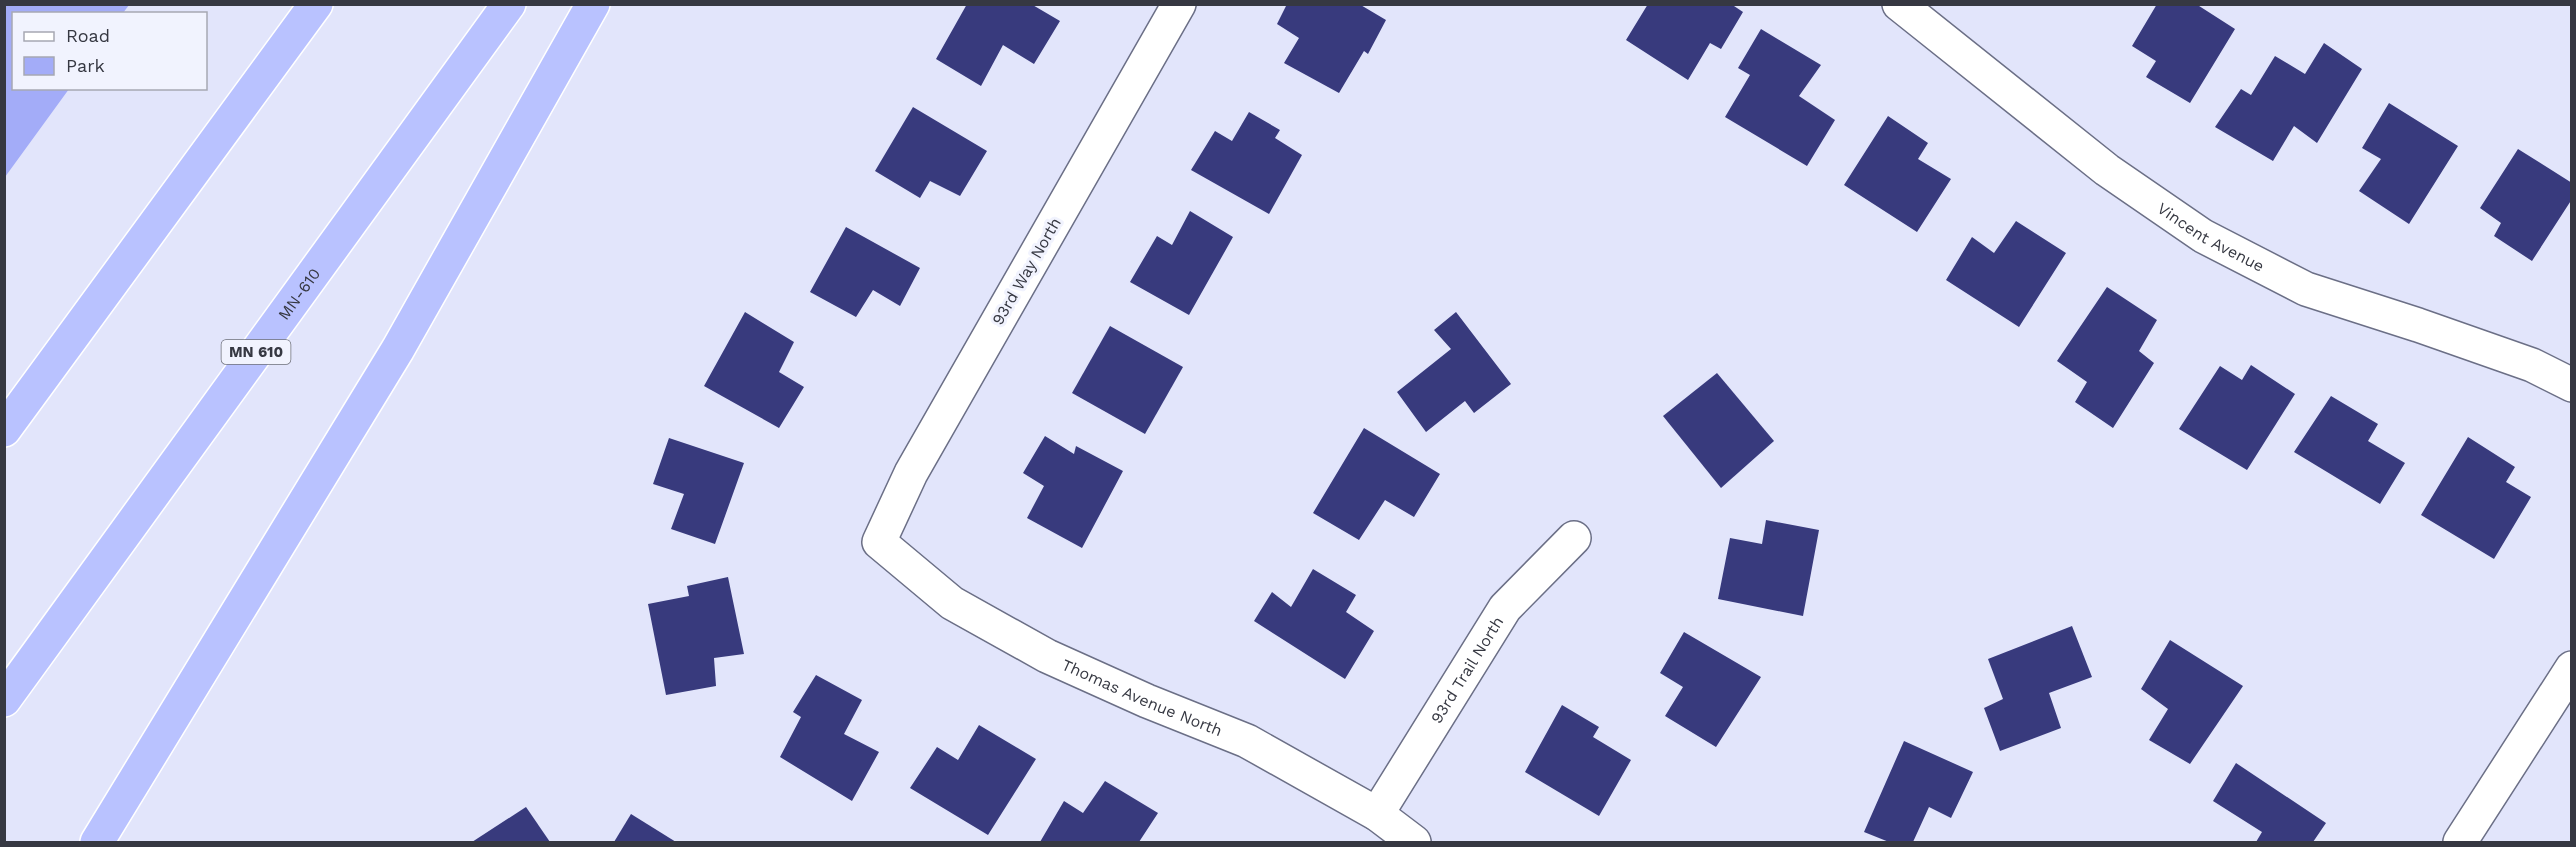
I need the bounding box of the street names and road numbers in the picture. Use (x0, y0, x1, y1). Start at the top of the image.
street label: Vincent Avenue (2154, 199, 2267, 276)
street label: 93rd Way North (988, 214, 1065, 328)
street label: MN-610 (274, 264, 324, 324)
road number: MN 610 (222, 340, 290, 364)
street label: 93rd Trail North (1427, 613, 1507, 727)
street label: Thomas Avenue North (1059, 655, 1225, 740)

